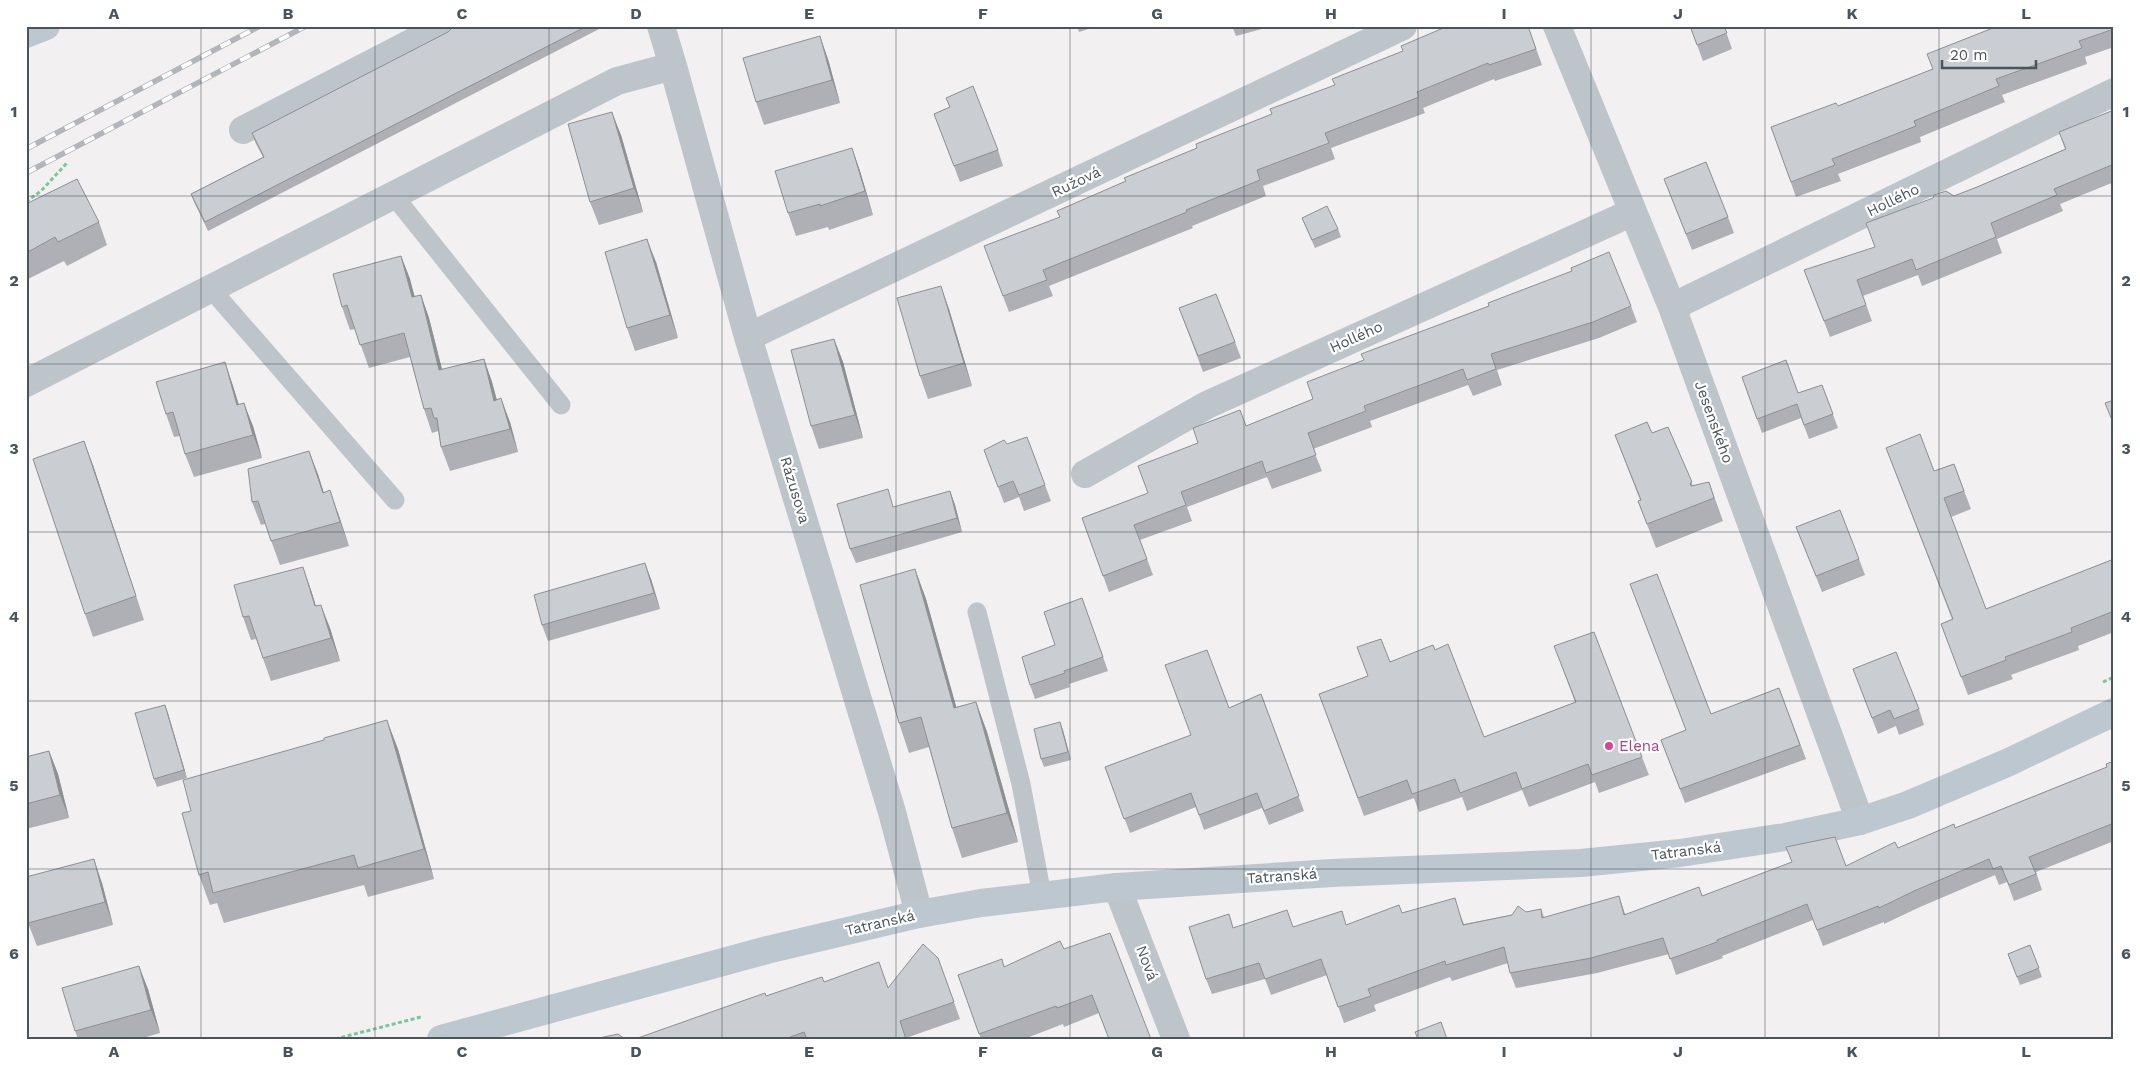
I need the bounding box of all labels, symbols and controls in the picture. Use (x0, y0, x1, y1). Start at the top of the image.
text: A (109, 4, 120, 23)
text: B (283, 4, 294, 23)
text: C (457, 4, 468, 23)
text: D (630, 4, 642, 23)
text: E (804, 4, 814, 23)
text: F (978, 4, 988, 23)
text: G (1151, 4, 1163, 23)
text: H (1325, 4, 1337, 23)
text: I (1501, 4, 1507, 23)
text: J (1673, 4, 1683, 23)
text: K (1846, 4, 1858, 23)
text: L (2021, 4, 2031, 23)
scale bar (1942, 38, 2036, 70)
text: 20 m (1950, 46, 1988, 64)
text: 1 (11, 102, 17, 121)
text: 1 (2123, 102, 2129, 121)
street label: Ružová (1049, 163, 1104, 201)
street label: Hollého (1864, 180, 1922, 220)
text: 2 (9, 271, 19, 290)
text: 2 (2121, 271, 2131, 290)
street label: Hollého (1327, 317, 1385, 357)
street label: Jesenského (1691, 379, 1737, 465)
text: 3 (9, 439, 19, 458)
text: 3 (2121, 439, 2131, 458)
street label: Rázusova (776, 455, 814, 526)
text: 4 (9, 607, 19, 626)
text: 4 (2121, 607, 2131, 626)
place label: Elena (1619, 737, 1660, 755)
marker: Elena (1603, 740, 1615, 752)
text: 5 (9, 776, 19, 795)
text: 5 (2121, 776, 2131, 795)
street label: Tatranská (1650, 838, 1723, 864)
street label: Tatranská (1246, 865, 1318, 887)
street label: Tatranská (844, 906, 917, 940)
street label: Nová (1132, 943, 1162, 983)
text: 6 (9, 944, 19, 963)
text: 6 (2121, 944, 2131, 963)
text: A (109, 1042, 120, 1061)
text: B (283, 1042, 294, 1061)
text: C (457, 1042, 468, 1061)
text: D (630, 1042, 642, 1061)
text: E (804, 1042, 814, 1061)
text: F (978, 1042, 988, 1061)
text: G (1151, 1042, 1163, 1061)
text: H (1325, 1042, 1337, 1061)
text: I (1501, 1042, 1507, 1061)
text: J (1673, 1042, 1683, 1061)
text: K (1846, 1042, 1858, 1061)
text: L (2021, 1042, 2031, 1061)

